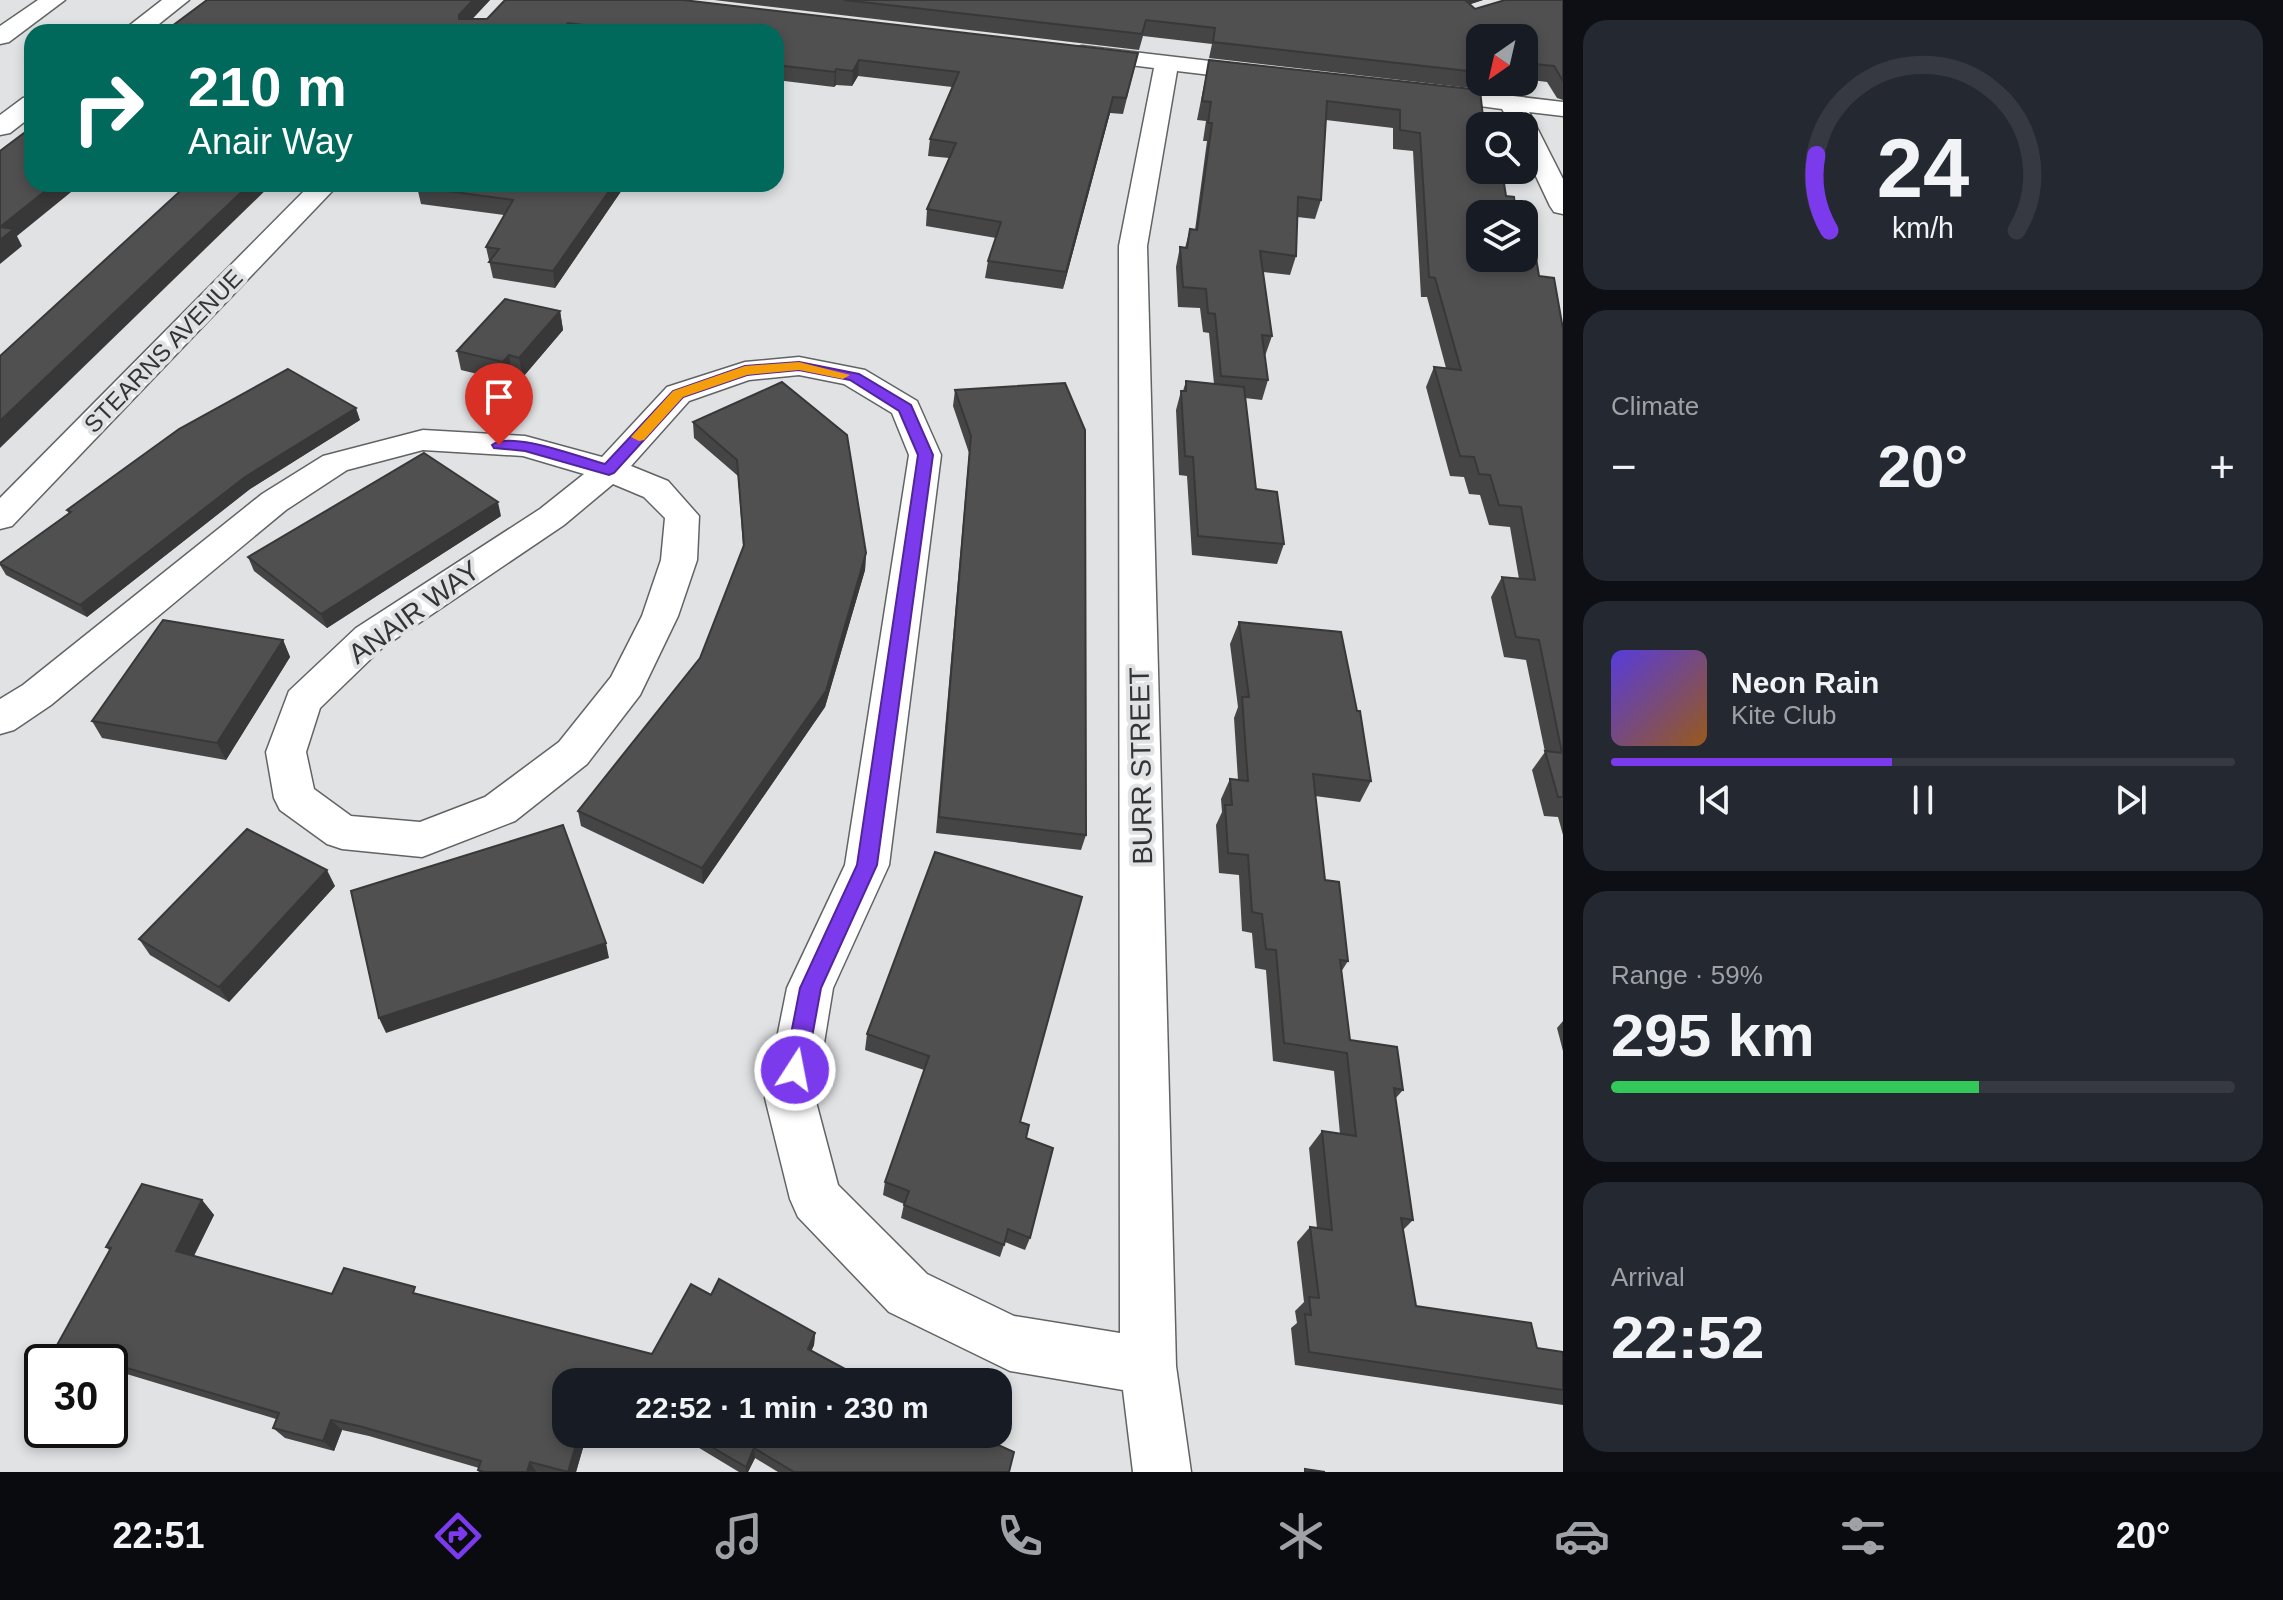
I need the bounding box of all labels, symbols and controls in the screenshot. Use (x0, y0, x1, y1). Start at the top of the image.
north arrow (1466, 24, 1538, 96)
map controls (1466, 24, 1538, 272)
text: 210 m (188, 55, 347, 118)
icon: right (56, 56, 160, 160)
button: search (1466, 112, 1538, 184)
text: Anair Way (188, 121, 353, 162)
text: 24 (1877, 122, 1969, 215)
button: layers (1466, 200, 1538, 272)
text: km/h (1892, 212, 1954, 244)
street label: STEARNS AVENUE (78, 264, 248, 438)
pin (465, 363, 533, 445)
icon: arrive (477, 375, 521, 419)
text: Climate (1611, 391, 1699, 421)
text: 20° (1878, 433, 1968, 500)
text: − (1611, 442, 1637, 491)
text: + (2209, 442, 2235, 491)
street label: ANAIR WAY (343, 554, 486, 670)
text: Neon Rain (1731, 666, 1879, 699)
street label: BURR STREET (1124, 667, 1158, 865)
text: Kite Club (1731, 700, 1837, 730)
icon: previous (1693, 778, 1737, 822)
icon: pause (1901, 778, 1945, 822)
icon: next (2109, 778, 2153, 822)
text: Range · 59% (1611, 960, 1763, 990)
text: 295 km (1611, 1002, 1815, 1069)
position arrow (753, 1028, 837, 1112)
text: Arrival (1611, 1262, 1685, 1292)
text: 22:52 (1611, 1304, 1764, 1371)
speed limit sign: 30 (24, 1344, 128, 1448)
text: 22:52 · 1 min · 230 m (635, 1391, 929, 1424)
icon: directions (430, 1508, 486, 1564)
icon: music (711, 1508, 767, 1564)
icon: phone (992, 1508, 1048, 1564)
icon: climate (1273, 1508, 1329, 1564)
icon: car (1554, 1508, 1610, 1564)
icon: filters (1835, 1508, 1891, 1564)
text: 22:51 (113, 1515, 205, 1556)
text: 20° (2116, 1515, 2170, 1556)

